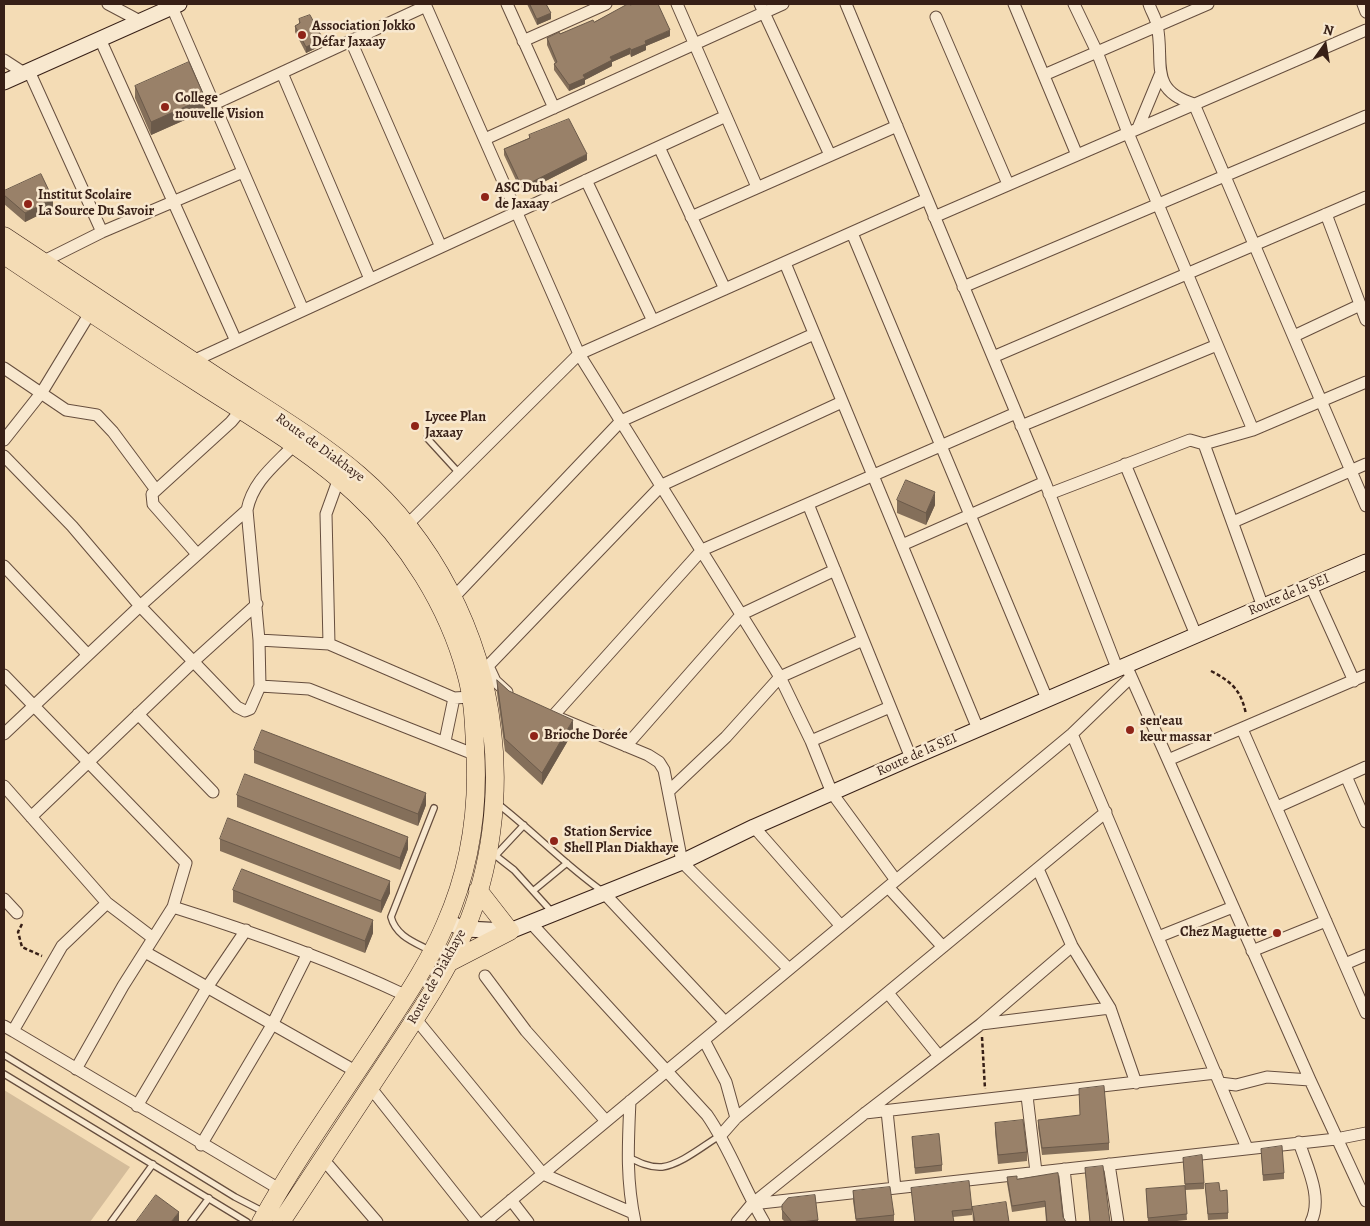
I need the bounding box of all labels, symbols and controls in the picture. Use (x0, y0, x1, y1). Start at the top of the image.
place label: Association Jokko Défar Jaxaay (312, 19, 415, 52)
text: N (1321, 19, 1336, 40)
north arrow (1300, 20, 1350, 70)
marker: Association Jokko Défar Jaxaay (296, 29, 308, 41)
place label: College nouvelle Vision (175, 91, 264, 124)
marker: College nouvelle Vision (159, 101, 171, 113)
place label: ASC Dubai de Jaxaay (495, 181, 558, 213)
place label: Institut Scolaire La Source Du Savoir (38, 188, 154, 220)
marker: ASC Dubai de Jaxaay (479, 191, 491, 203)
marker: Institut Scolaire La Source Du Savoir (22, 198, 34, 210)
street label: Route de Diakhaye (272, 410, 368, 486)
place label: Lycee Plan Jaxaay (425, 410, 486, 442)
marker: Lycee Plan Jaxaay (409, 420, 421, 432)
street label: Route de la SEI (1246, 570, 1332, 620)
place label: sen'eau keur massar (1140, 714, 1212, 746)
marker: sen'eau keur massar (1124, 724, 1136, 736)
place label: Brioche Dorée (544, 728, 628, 744)
marker: Brioche Dorée (528, 730, 540, 742)
street label: Route de la SEI (874, 730, 960, 780)
place label: Station Service Shell Plan Diakhaye (564, 825, 679, 858)
marker: Station Service Shell Plan Diakhaye (548, 835, 560, 847)
place label: Chez Maguette (1180, 925, 1267, 941)
street label: Route de Diakhaye (404, 926, 470, 1028)
marker: Chez Maguette (1271, 927, 1283, 939)

